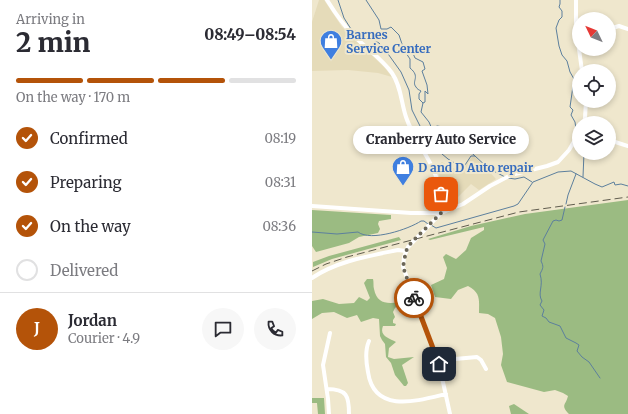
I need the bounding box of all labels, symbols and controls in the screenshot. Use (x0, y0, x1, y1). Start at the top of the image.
text: Arriving in (16, 11, 85, 28)
north arrow (572, 12, 616, 56)
map controls (572, 12, 616, 160)
text: 08:49–08:54 (204, 25, 296, 44)
text: 2 min (16, 26, 90, 59)
place label: Barnes Service Center (346, 27, 432, 56)
shop icon: Barnes Service Center (318, 28, 344, 61)
button: locate (572, 64, 616, 108)
text: On the way · 170 m (16, 89, 130, 106)
button: layers (572, 116, 616, 160)
callout: Cranberry Auto Service (353, 126, 529, 154)
icon: check (16, 127, 38, 149)
text: Confirmed (50, 129, 128, 148)
text: 08:19 (265, 130, 296, 147)
text: Cranberry Auto Service (366, 131, 516, 148)
shop icon: D and D Auto repair (390, 154, 416, 187)
place label: D and D Auto repair (418, 160, 534, 175)
icon: check (16, 171, 38, 193)
text: Preparing (50, 173, 122, 192)
text: 08:31 (265, 174, 296, 191)
pin (424, 177, 458, 211)
icon: bag (430, 183, 452, 205)
icon: check (16, 215, 38, 237)
text: On the way (50, 217, 131, 236)
text: 08:36 (262, 218, 296, 235)
text: Delivered (50, 261, 118, 280)
courier (394, 278, 434, 318)
icon: bike (403, 287, 425, 309)
button: chat (202, 308, 244, 350)
button: phone (254, 308, 296, 350)
text: Jordan (68, 311, 117, 330)
text: J (34, 319, 40, 338)
text: Courier · 4.9 (68, 330, 140, 347)
pin (422, 347, 456, 381)
icon: home (428, 353, 450, 375)

